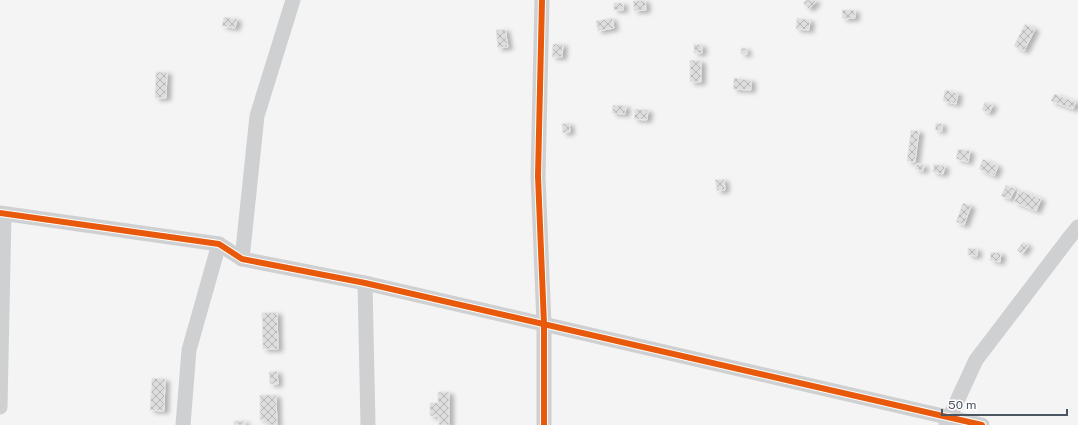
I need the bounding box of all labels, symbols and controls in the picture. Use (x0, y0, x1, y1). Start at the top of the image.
scale bar (942, 391, 1067, 417)
text: 50 m (948, 398, 976, 412)

